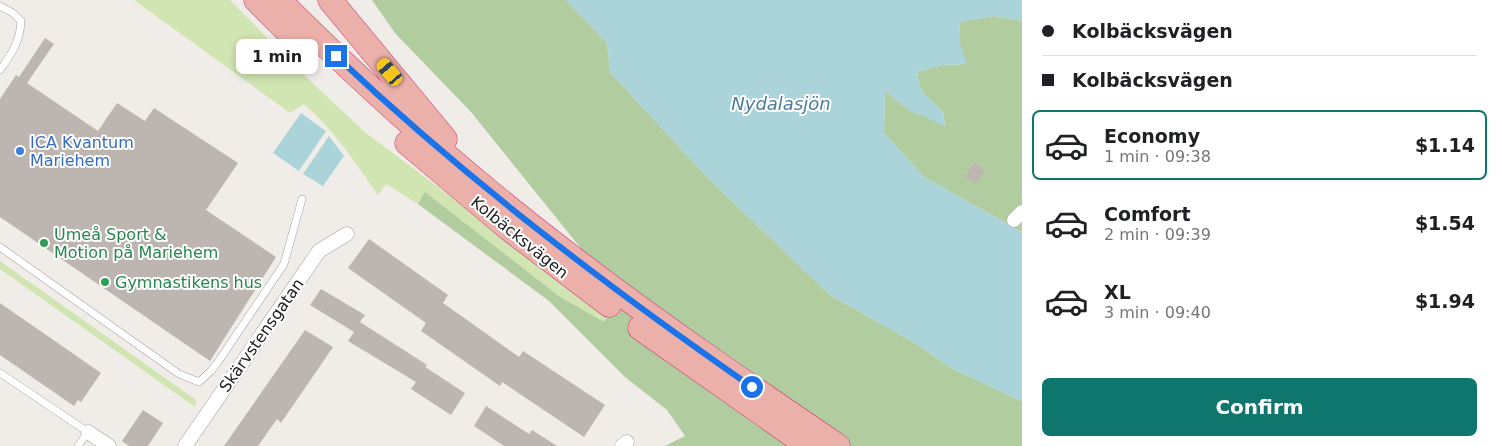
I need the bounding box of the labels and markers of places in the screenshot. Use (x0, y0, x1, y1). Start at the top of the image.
place label: ICA Kvantum Mariehem (30, 133, 134, 170)
marker: ICA Kvantum Mariehem (14, 145, 26, 157)
place label: Umeå Sport & Motion på Mariehem (54, 225, 218, 262)
marker: Umeå Sport & Motion på Mariehem (38, 237, 50, 249)
place label: Gymnastikens hus (115, 273, 262, 292)
marker: Gymnastikens hus (99, 276, 111, 288)

